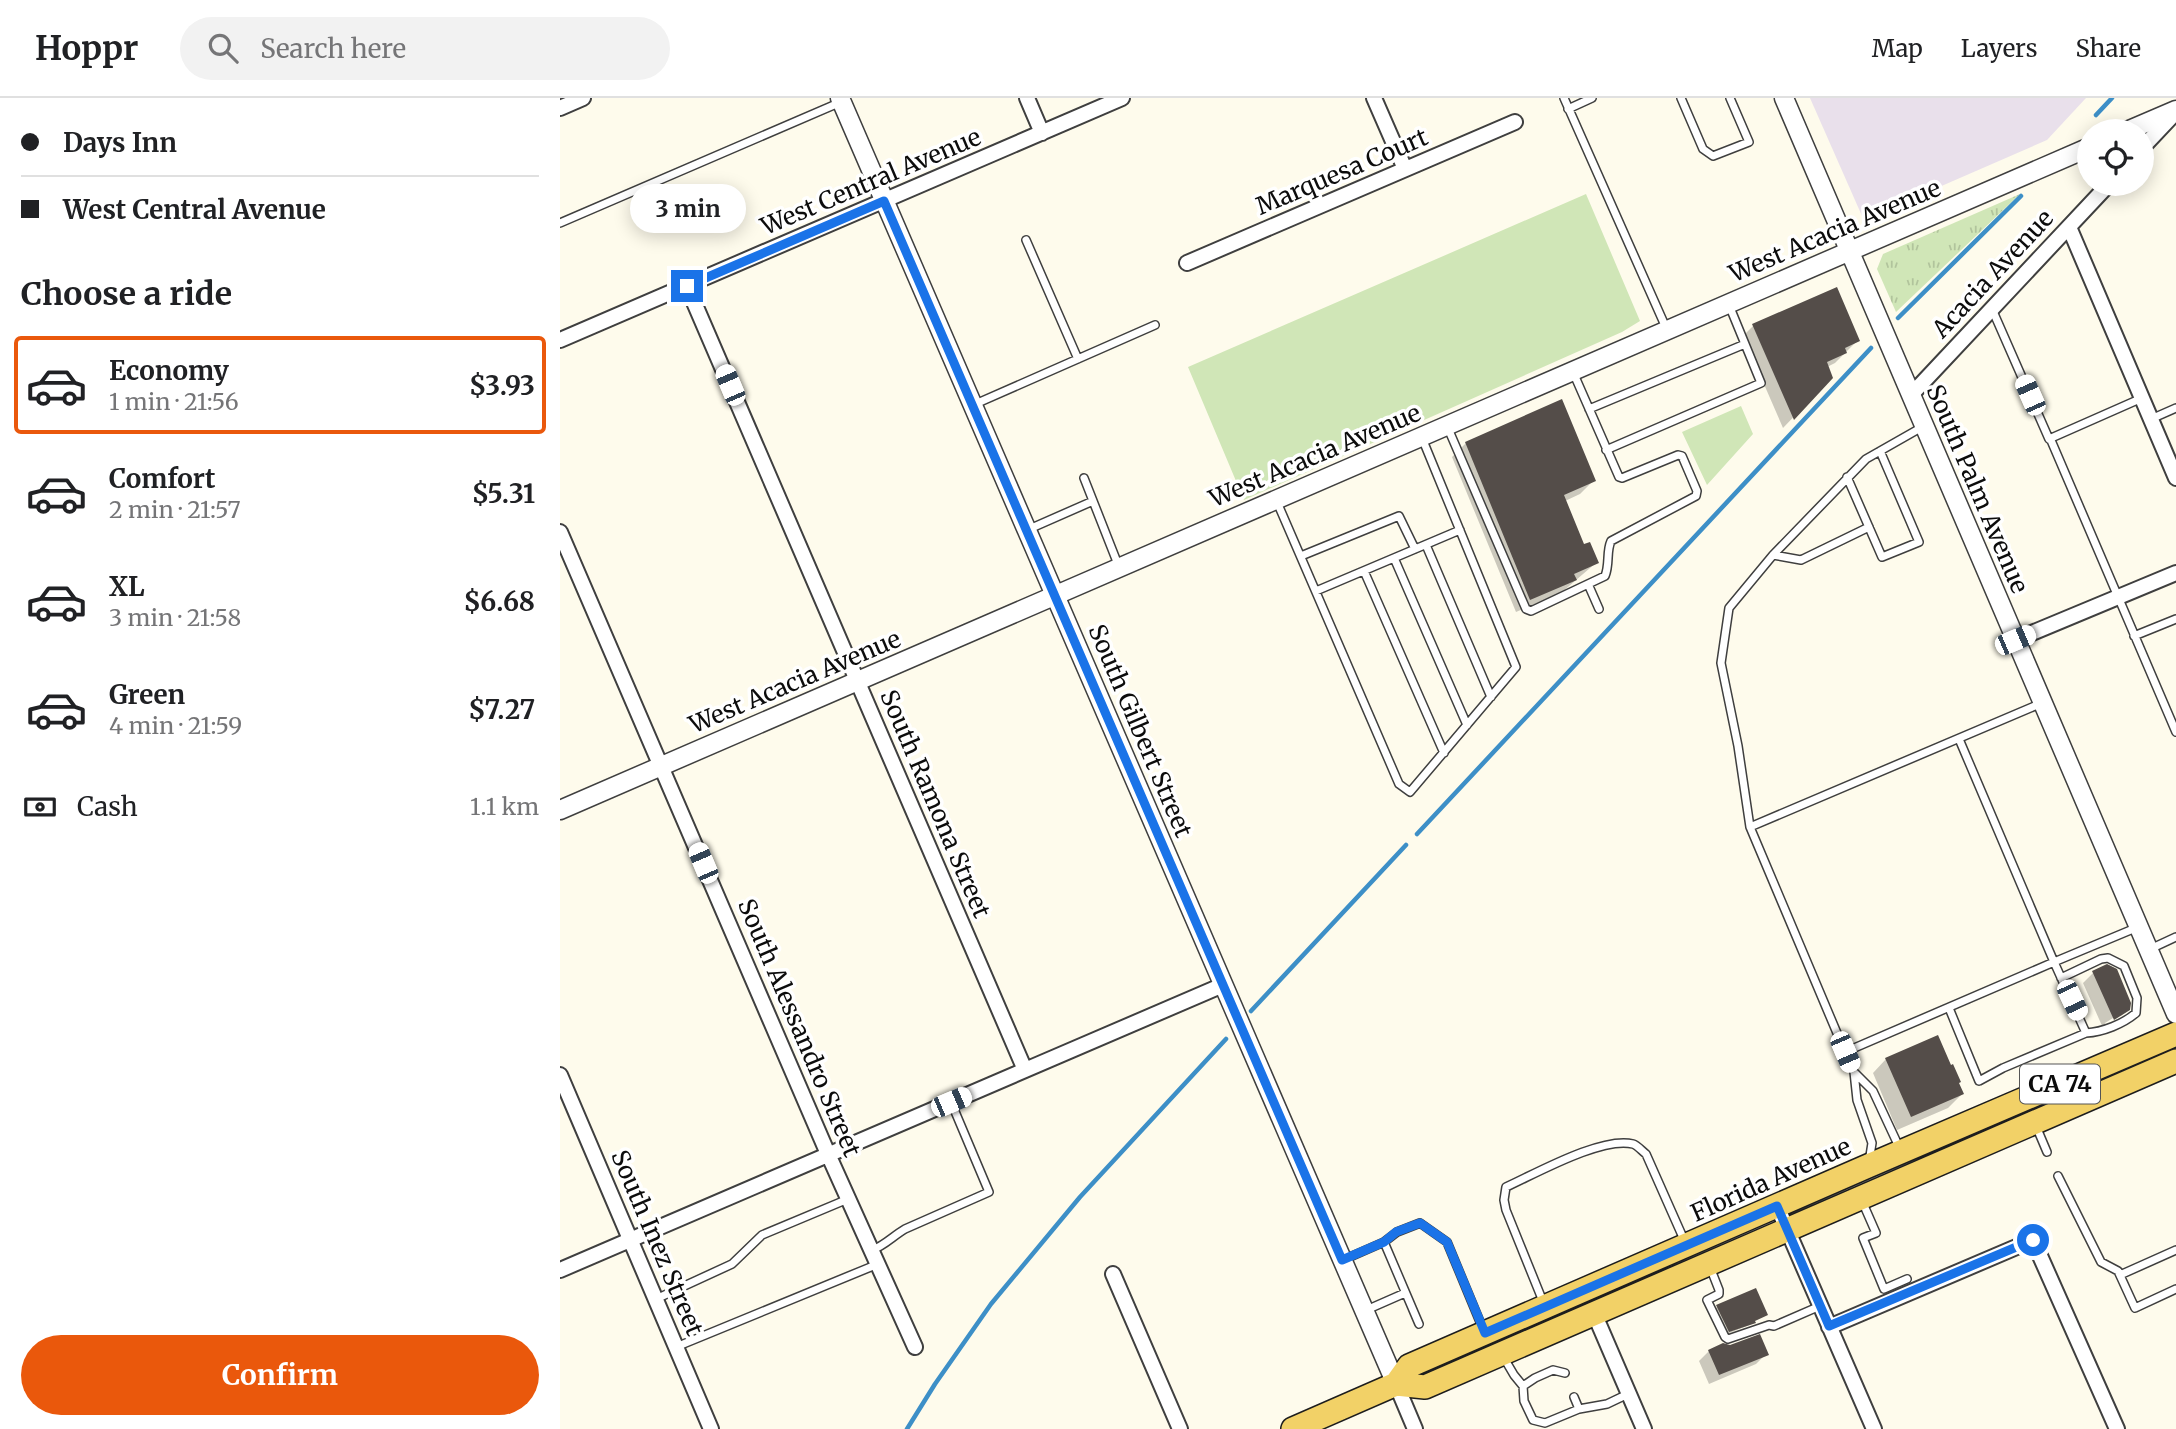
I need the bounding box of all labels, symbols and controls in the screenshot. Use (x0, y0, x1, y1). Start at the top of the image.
search box (180, 17, 670, 80)
text: Hoppr (35, 28, 138, 69)
icon: search (204, 29, 242, 67)
text: Search here (260, 32, 406, 65)
text: Map (1872, 33, 1923, 64)
text: Layers (1961, 33, 2037, 64)
text: Share (2075, 33, 2141, 64)
map controls (2077, 119, 2154, 196)
button: locate (2077, 119, 2154, 196)
street label: West Central Avenue (755, 121, 986, 242)
street label: Marquesa Court (1251, 121, 1433, 222)
text: Days Inn (63, 126, 177, 159)
street label: West Acacia Avenue (1723, 172, 1945, 289)
callout: 3 min (629, 184, 745, 234)
text: West Central Avenue (63, 193, 326, 226)
text: 3 min (655, 194, 721, 223)
street label: Acacia Avenue (1925, 203, 2060, 345)
route end (671, 270, 703, 302)
text: Choose a ride (21, 274, 232, 314)
icon: car (25, 354, 88, 417)
text: Economy (109, 354, 229, 387)
car (713, 362, 748, 408)
text: $3.93 (469, 369, 535, 402)
car (2012, 372, 2049, 418)
street label: South Palm Avenue (1920, 380, 2035, 598)
text: 1 min · 21:56 (109, 387, 239, 416)
street label: West Acacia Avenue (1203, 397, 1425, 514)
icon: car (25, 462, 88, 525)
text: Comfort (109, 462, 215, 495)
text: $5.31 (472, 477, 535, 510)
text: 2 min · 21:57 (109, 495, 241, 524)
icon: car (25, 570, 88, 633)
text: XL (109, 570, 145, 603)
text: $6.68 (463, 585, 535, 618)
text: 3 min · 21:58 (109, 603, 241, 632)
street label: South Gilbert Street (1082, 620, 1200, 842)
car (1992, 622, 2039, 658)
street label: West Acacia Avenue (683, 623, 905, 740)
icon: car (25, 678, 88, 741)
text: Green (109, 678, 185, 711)
street label: South Ramona Street (873, 685, 998, 923)
text: $7.27 (468, 693, 535, 726)
text: 4 min · 21:59 (109, 711, 242, 740)
icon: cash (21, 788, 59, 826)
text: Cash (77, 790, 138, 823)
text: 1.1 km (470, 792, 539, 821)
car (686, 840, 721, 886)
street label: South Alessandro Street (731, 894, 868, 1162)
car (2054, 977, 2091, 1023)
car (1828, 1029, 1863, 1075)
road number: CA 74 (2020, 1065, 2100, 1104)
car (928, 1084, 975, 1120)
street label: Florida Avenue (1686, 1130, 1856, 1229)
street label: South Inez Street (604, 1145, 711, 1341)
route start (2017, 1224, 2049, 1256)
button: Confirm (21, 1335, 539, 1415)

